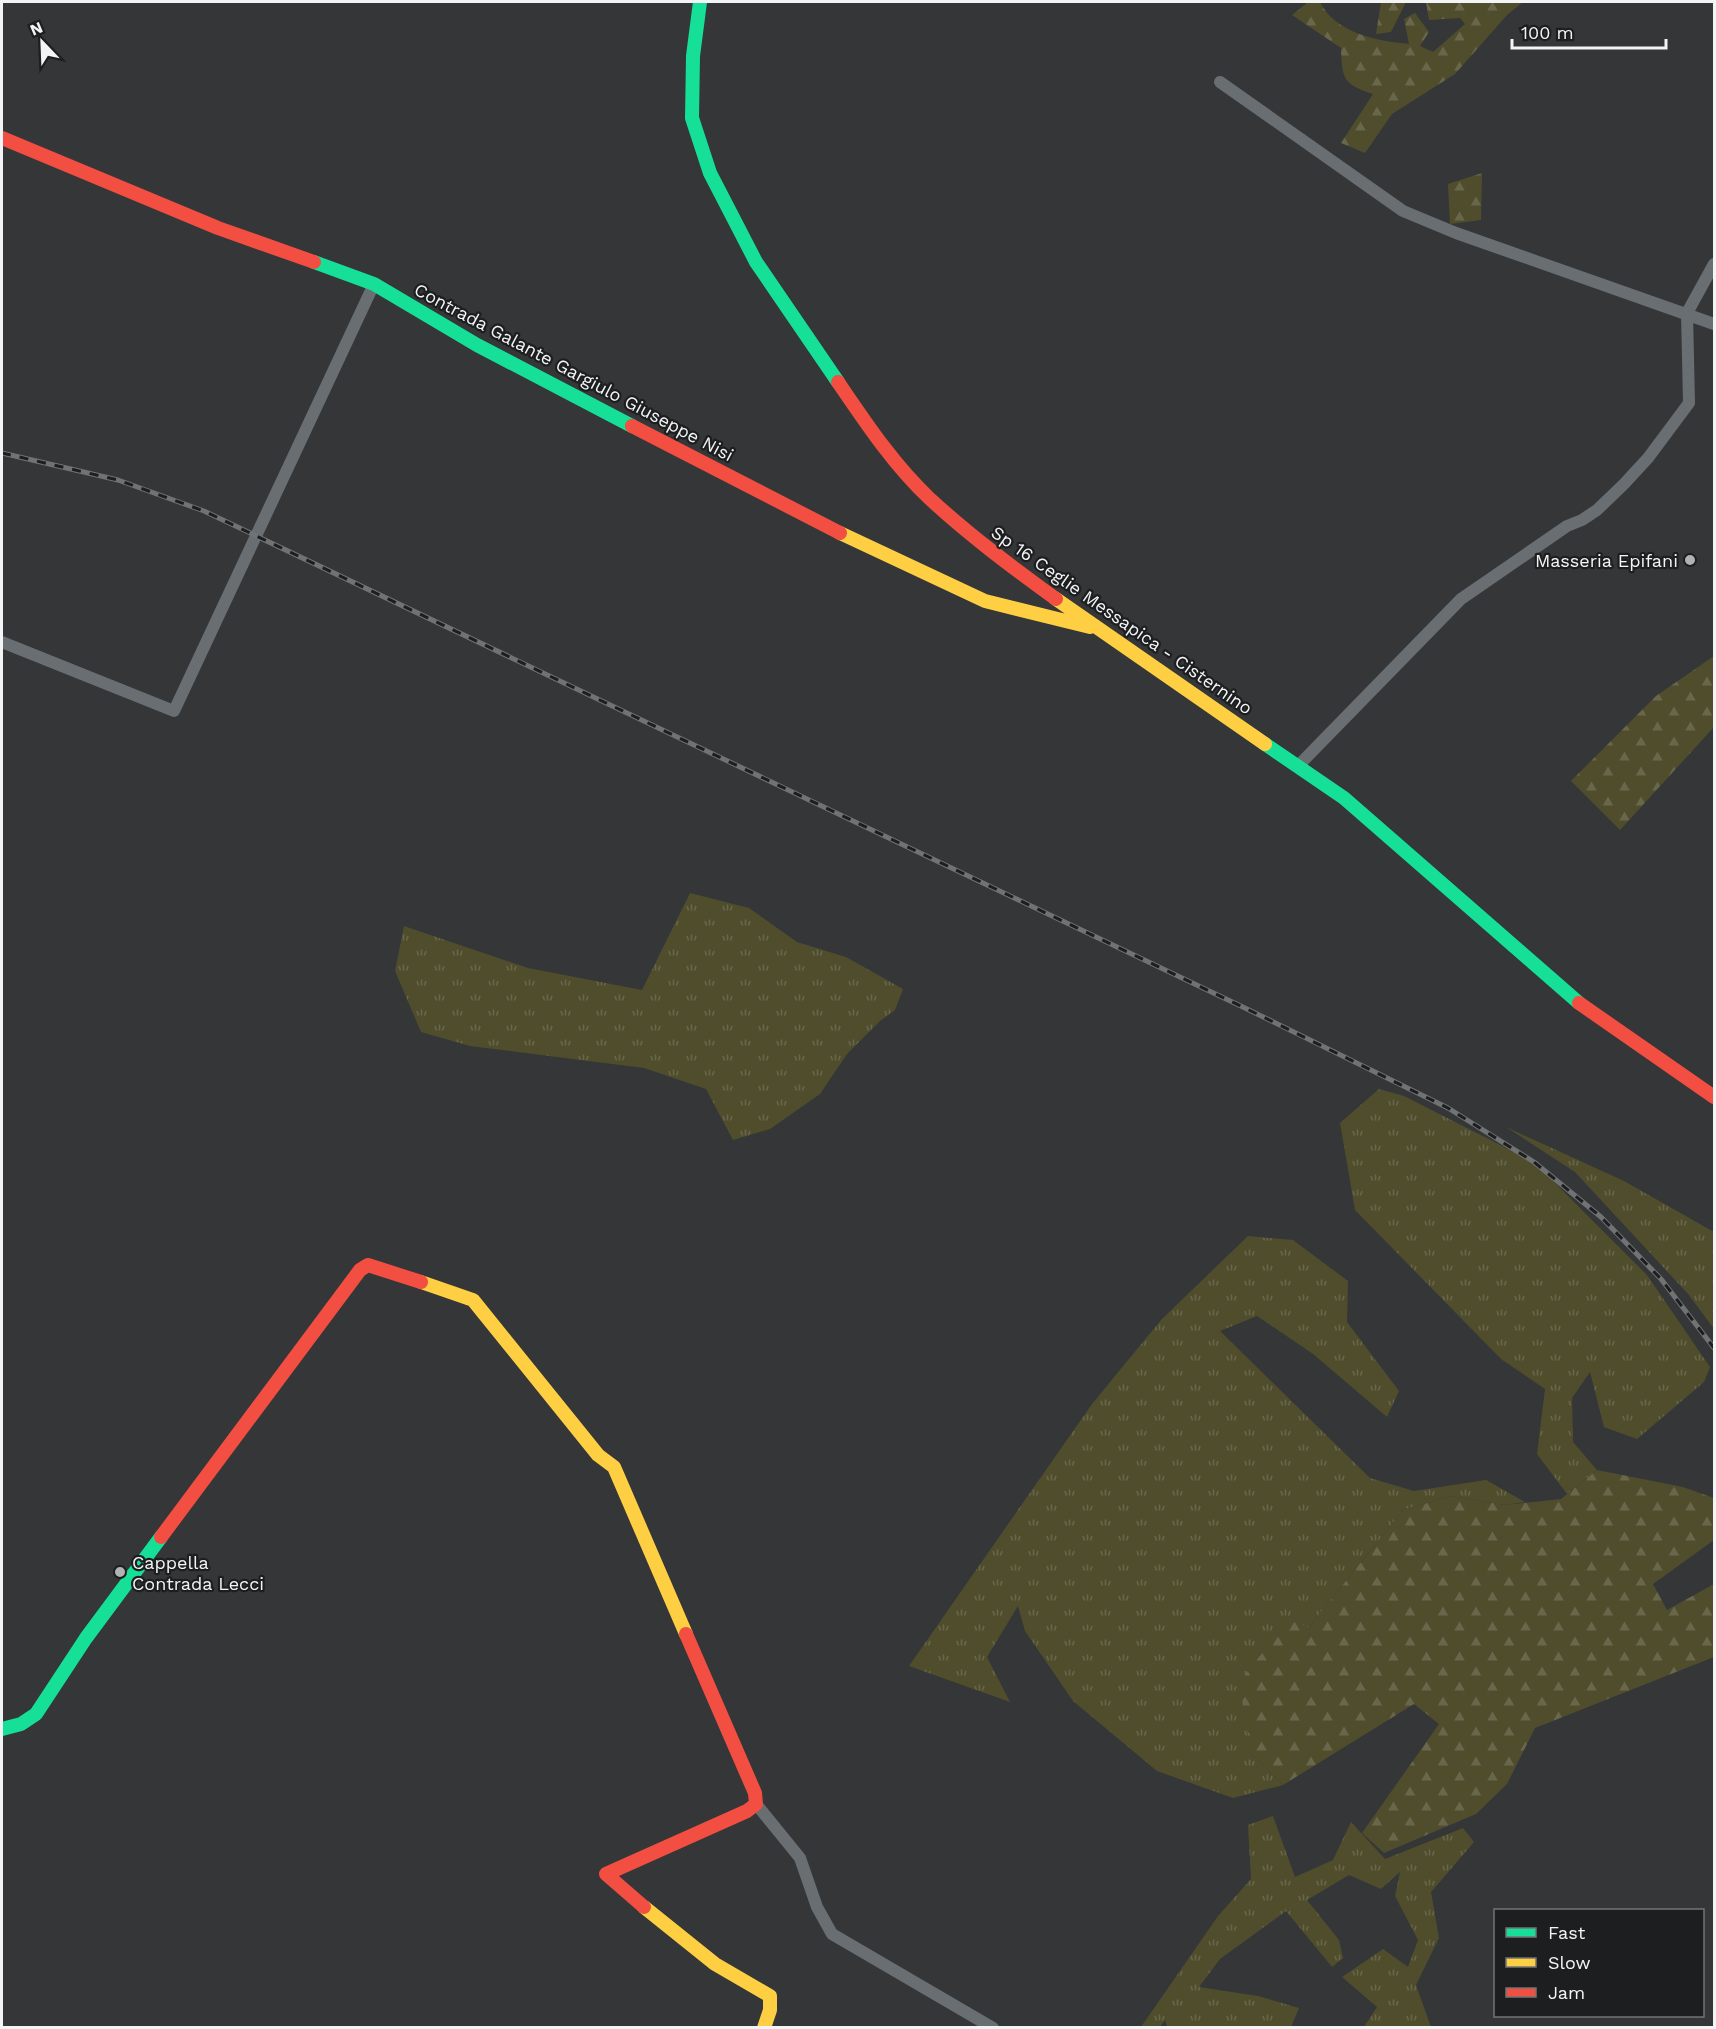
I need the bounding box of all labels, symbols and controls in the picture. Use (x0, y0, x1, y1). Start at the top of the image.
north arrow (12, 12, 72, 72)
scale bar (1512, 12, 1666, 50)
text: N (27, 18, 46, 40)
text: 100 m (1521, 22, 1574, 43)
street label: Contrada Galante Gargiulo Giuseppe Nisi (411, 279, 737, 465)
street label: Sp 16 Ceglie Messapica - Cisternino (988, 521, 1256, 719)
place label: Masseria Epifani (1535, 550, 1678, 571)
marker: Masseria Epifani (1683, 553, 1697, 567)
place label: Cappella Contrada Lecci (132, 1552, 264, 1594)
marker: Cappella Contrada Lecci (113, 1565, 127, 1579)
legend (1494, 1909, 1704, 2017)
text: Fast (1548, 1922, 1586, 1943)
text: Slow (1548, 1952, 1591, 1973)
text: Jam (1548, 1982, 1585, 2003)

